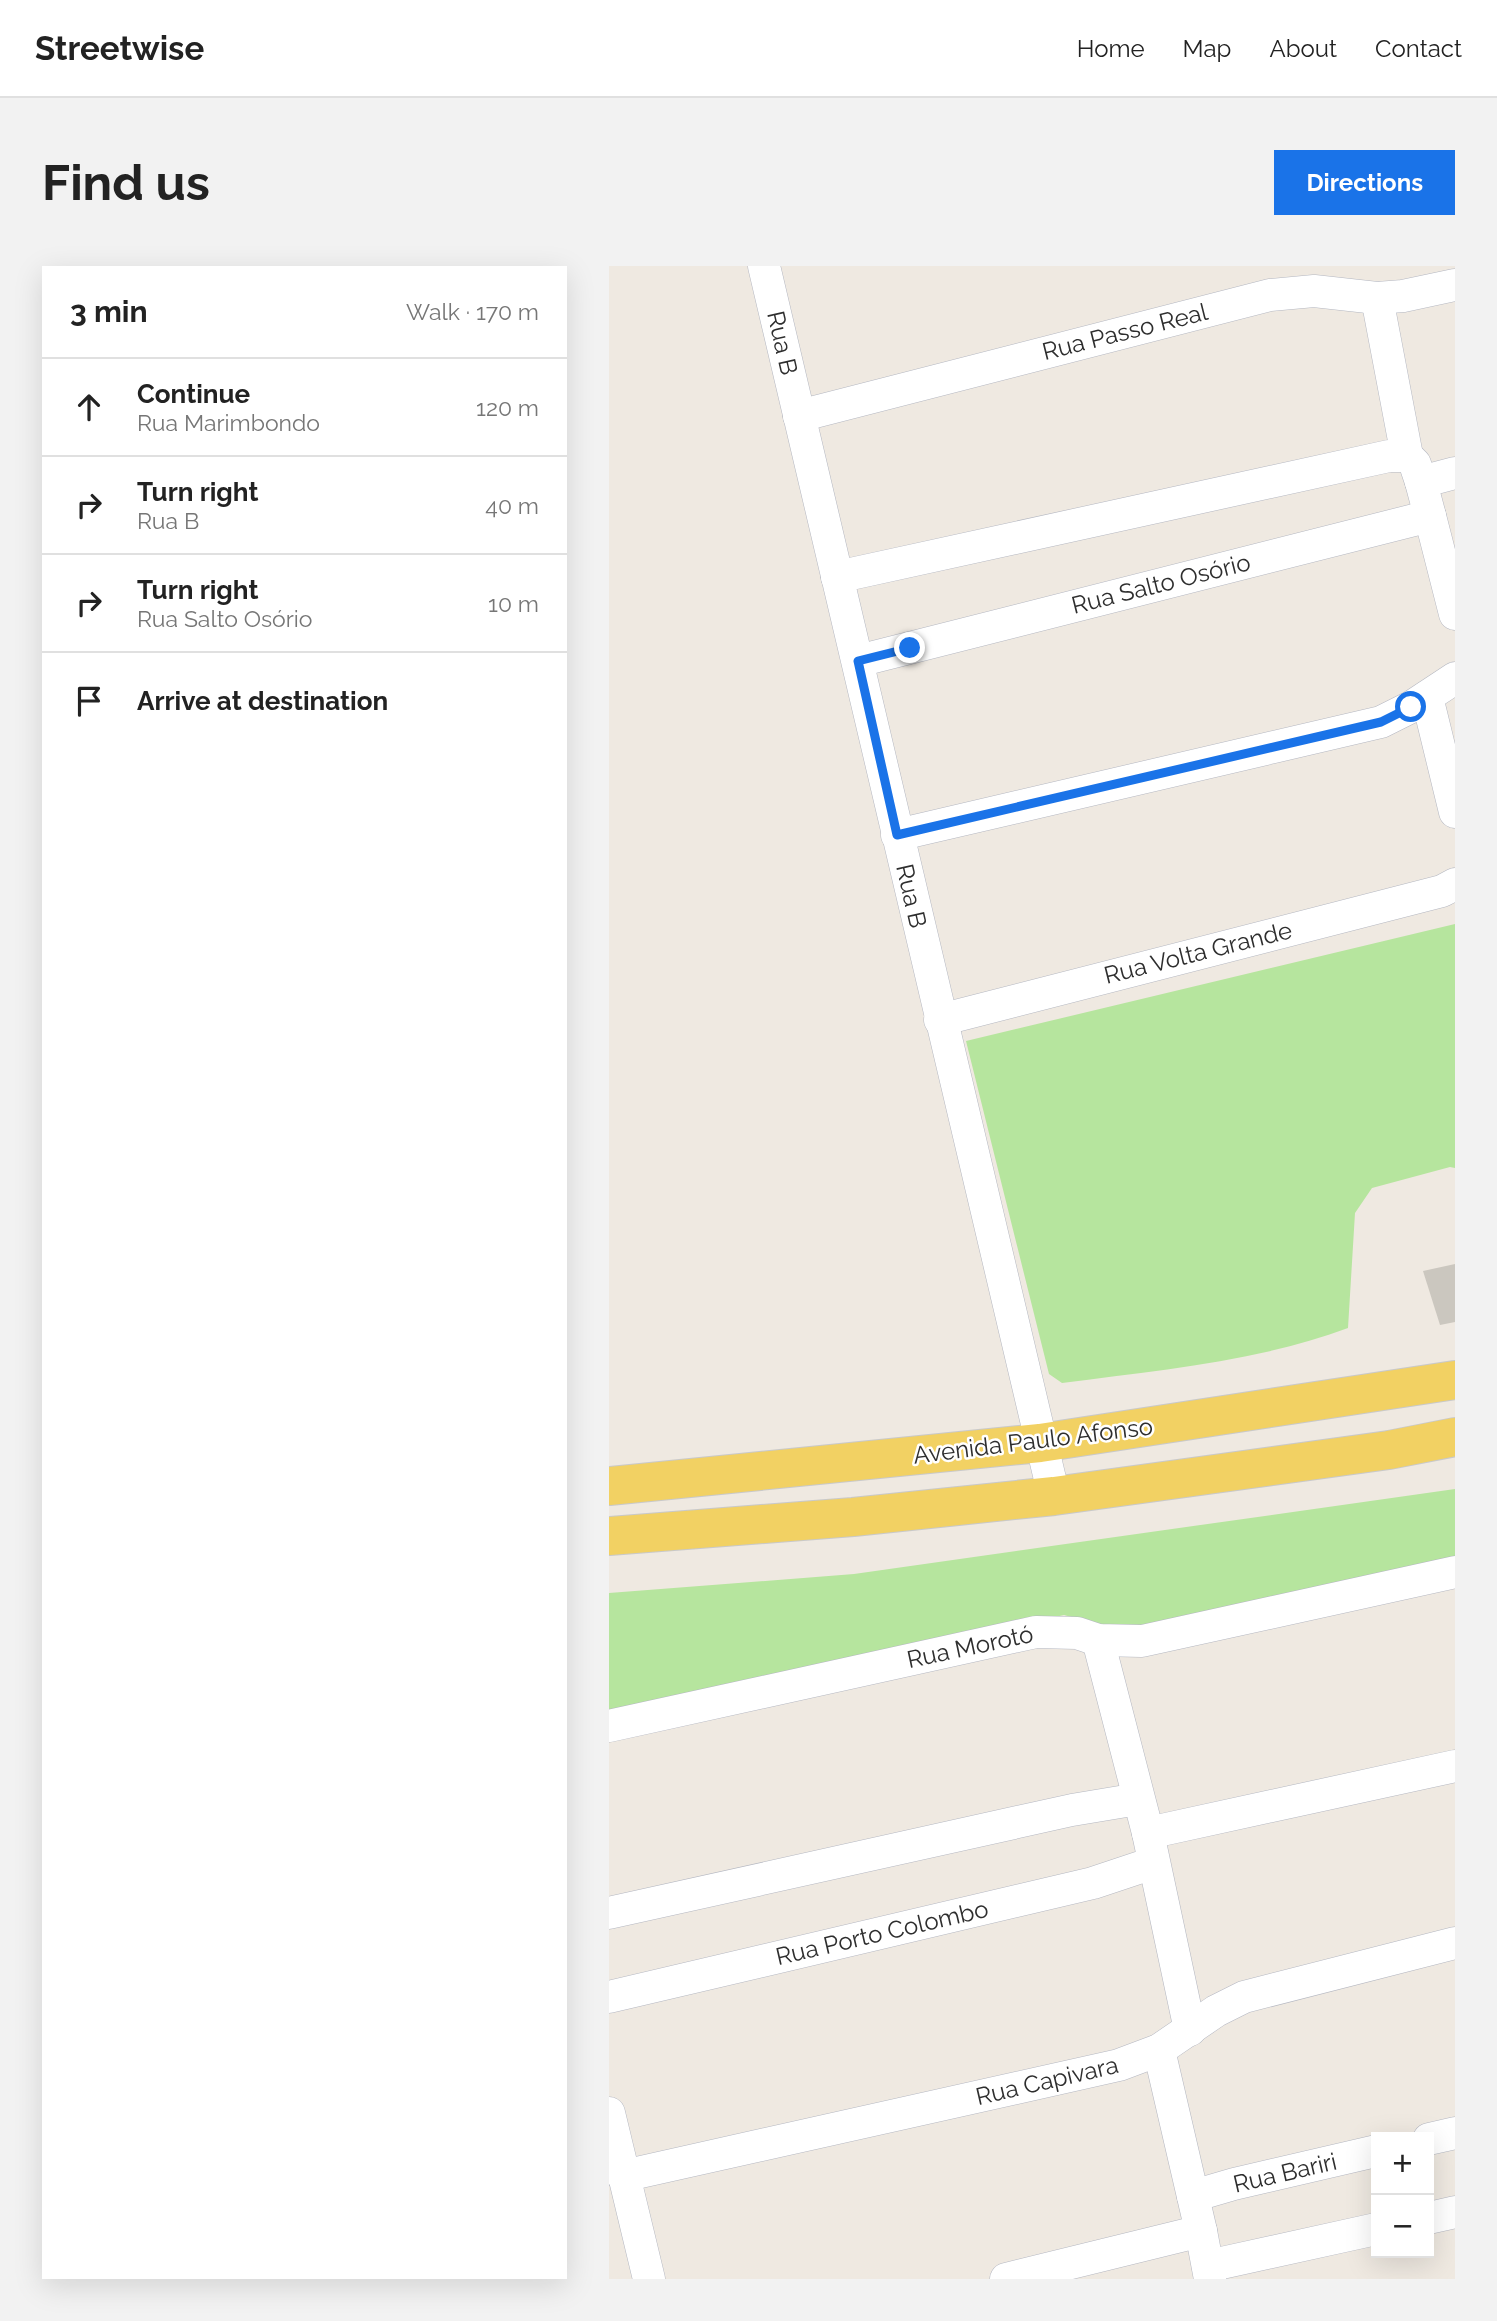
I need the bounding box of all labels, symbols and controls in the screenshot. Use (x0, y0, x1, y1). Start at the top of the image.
text: Streetwise (35, 29, 204, 68)
text: Home (1077, 34, 1145, 63)
text: Map (1183, 34, 1231, 63)
text: About (1269, 34, 1337, 63)
text: Contact (1375, 34, 1462, 63)
button: Directions (1274, 150, 1455, 215)
text: Find us (42, 154, 210, 211)
text: 3 min (70, 294, 148, 329)
street label: Rua Passo Real (1039, 297, 1211, 366)
text: Walk · 170 m (406, 298, 539, 325)
street label: Rua B (761, 308, 804, 378)
text: Continue (137, 379, 250, 409)
icon: ahead (70, 388, 108, 426)
text: 120 m (476, 394, 539, 421)
text: Rua Marimbondo (137, 409, 320, 436)
text: Turn right (137, 477, 258, 507)
icon: right (70, 486, 108, 524)
text: 40 m (485, 492, 539, 519)
text: Rua B (137, 507, 199, 534)
street label: Rua Salto Osório (1068, 547, 1253, 620)
text: Turn right (137, 575, 258, 605)
icon: right (70, 584, 108, 622)
text: 10 m (488, 590, 539, 617)
text: Rua Salto Osório (137, 605, 313, 632)
route end (894, 632, 925, 663)
icon: arrive (70, 682, 108, 720)
text: Arrive at destination (137, 686, 388, 716)
route start (1395, 691, 1426, 722)
street label: Rua B (890, 861, 933, 931)
street label: Rua Volta Grande (1101, 915, 1295, 990)
street label: Avenida Paulo Afonso (912, 1411, 1154, 1470)
street label: Rua Morotó (904, 1619, 1036, 1674)
street label: Rua Porto Colombo (773, 1894, 991, 1971)
street label: Rua Capivara (973, 2050, 1121, 2111)
map controls (1371, 2132, 1434, 2258)
button: + (1371, 2132, 1434, 2195)
street label: Rua Bariri (1230, 2147, 1339, 2198)
button: − (1371, 2195, 1434, 2258)

